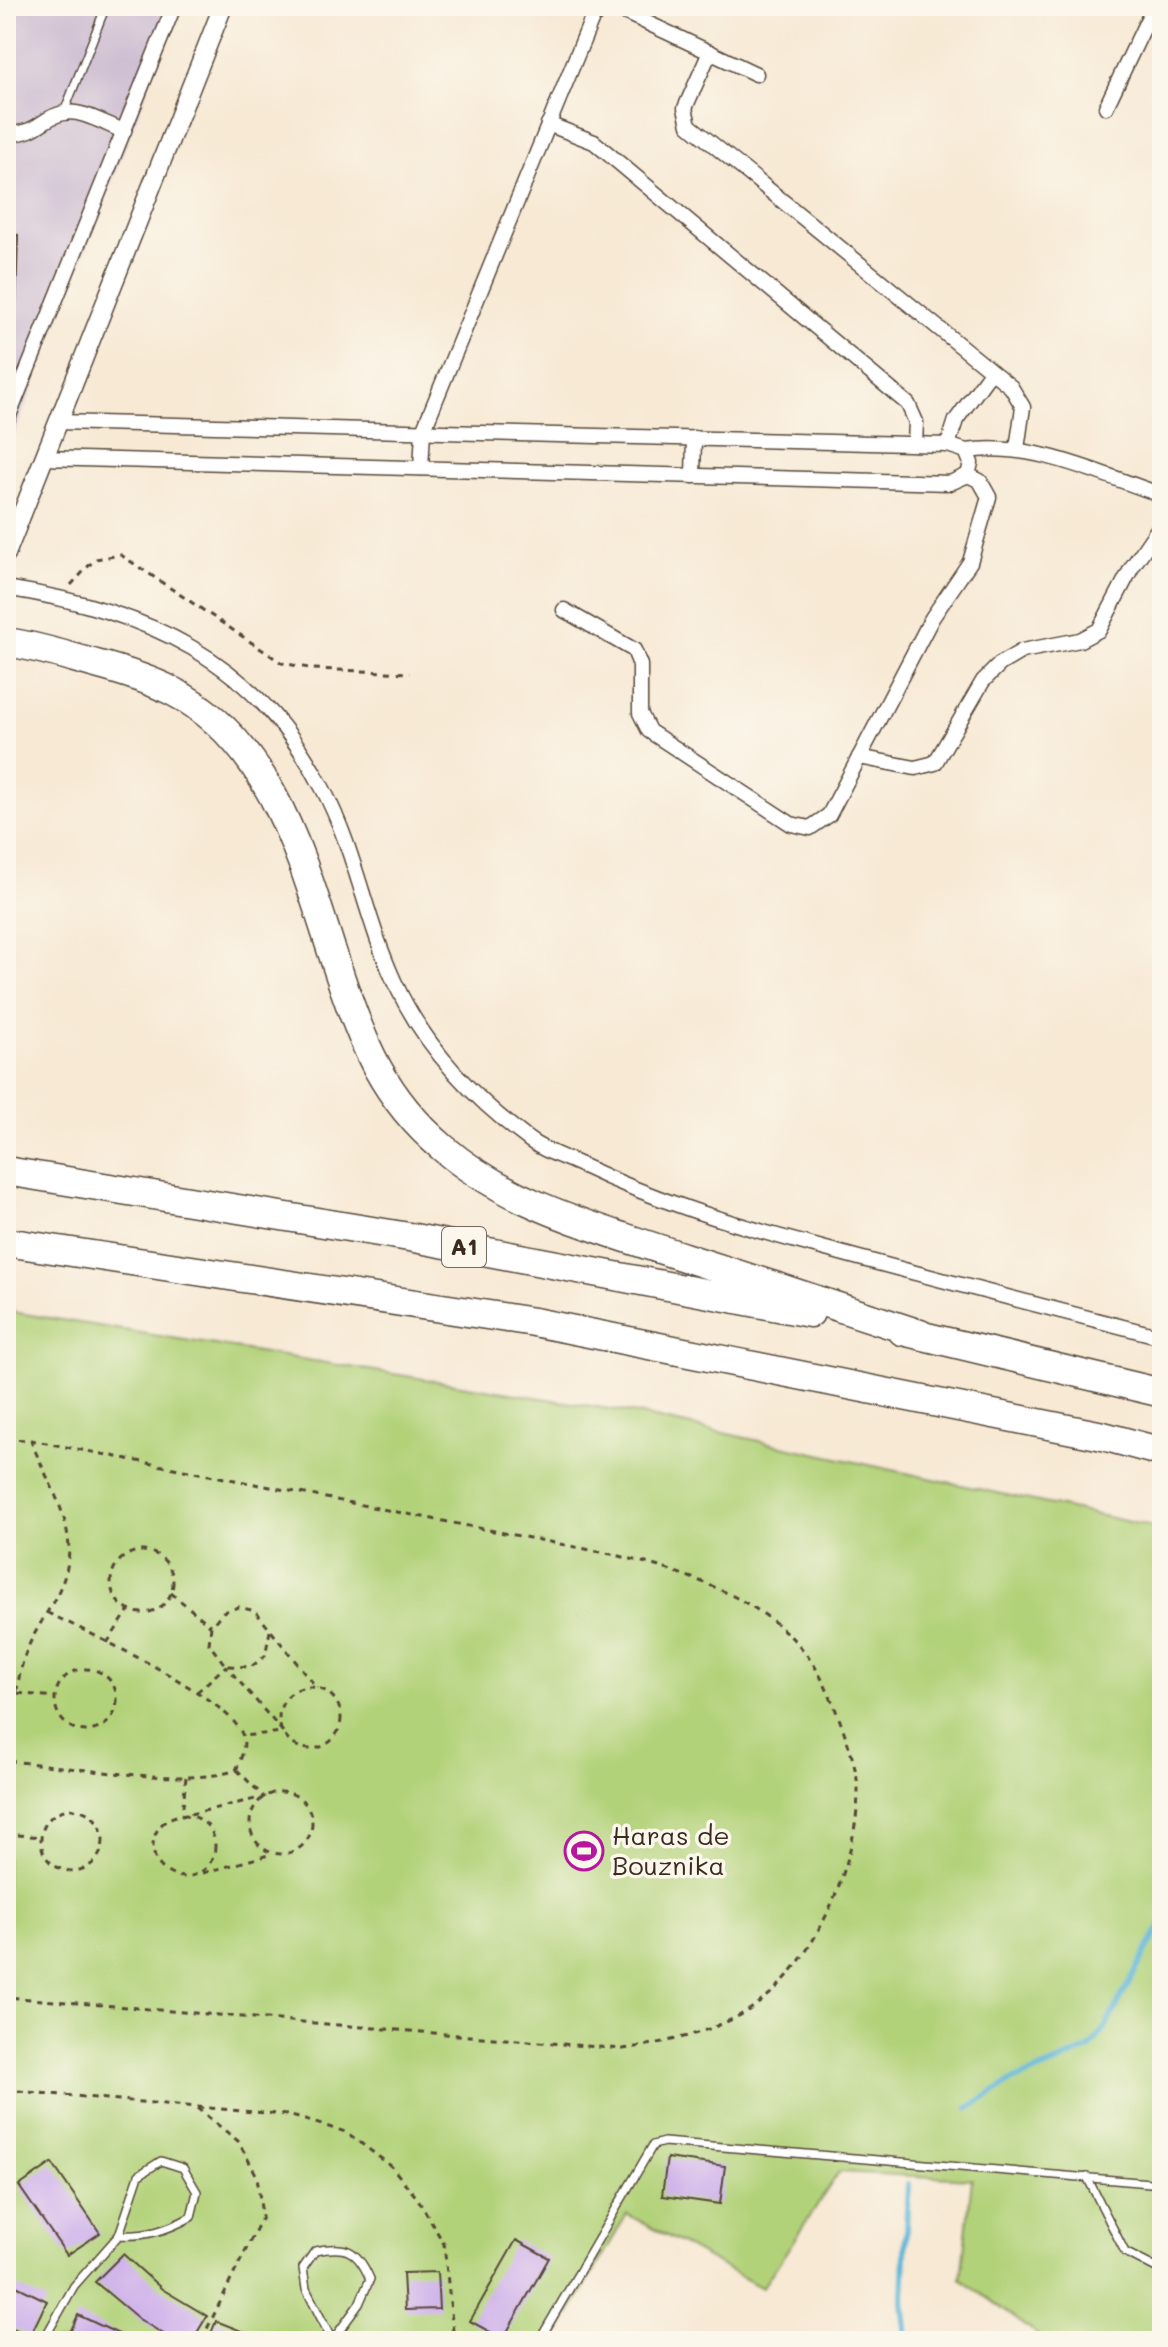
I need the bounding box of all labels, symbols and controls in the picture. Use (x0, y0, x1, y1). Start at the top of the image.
road number: A1 (442, 1227, 486, 1267)
place label: Haras de Bouznika (612, 1818, 730, 1882)
sports icon: Haras de Bouznika (563, 1830, 605, 1872)

